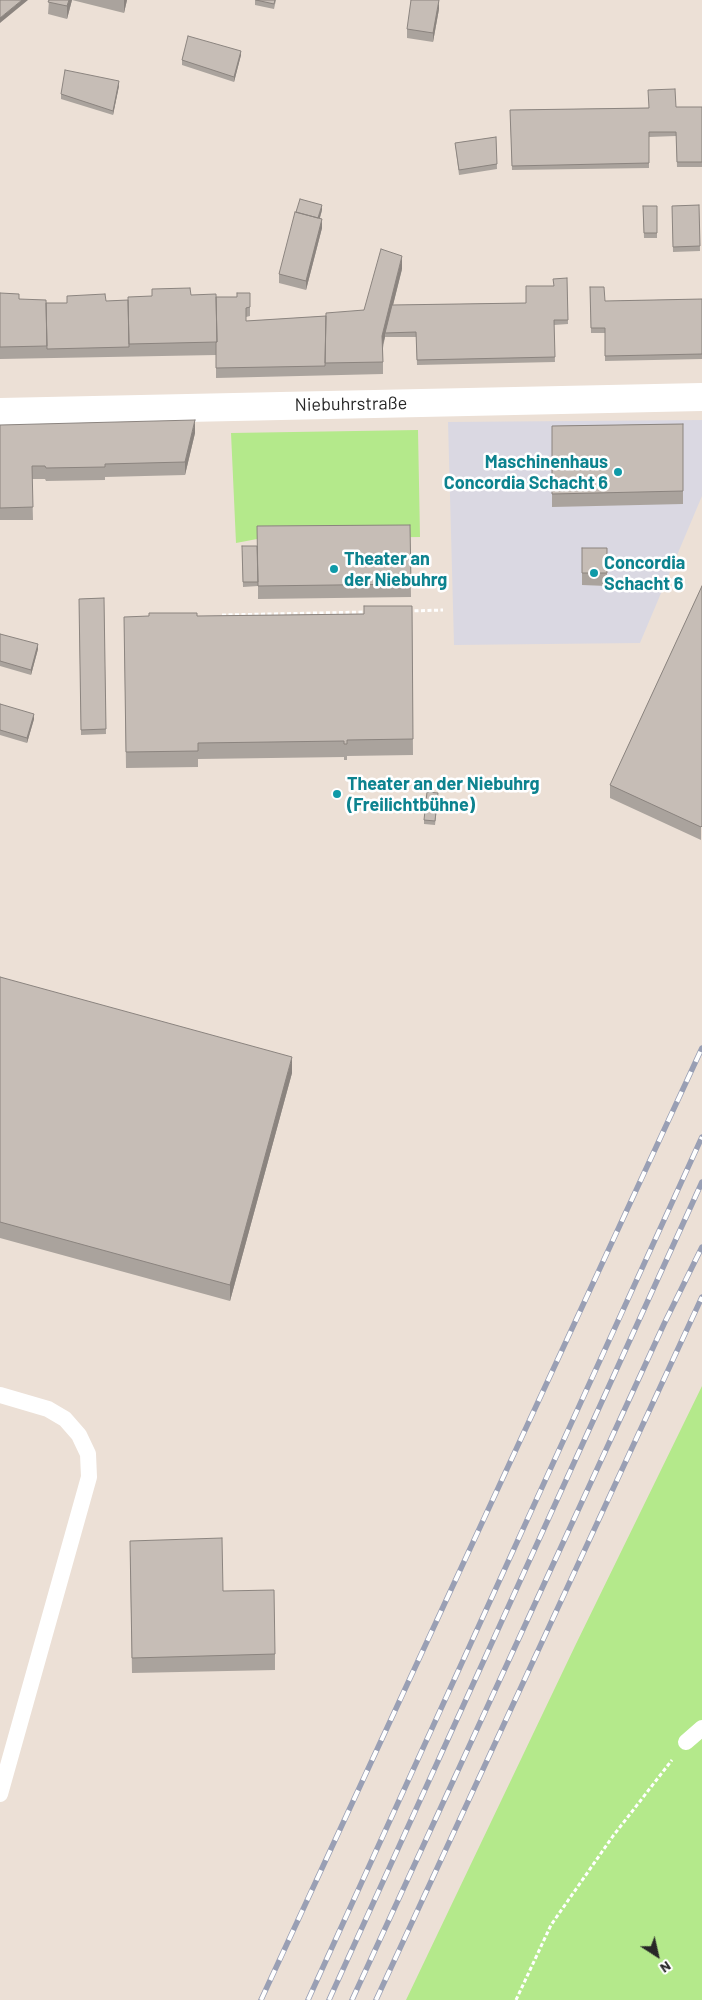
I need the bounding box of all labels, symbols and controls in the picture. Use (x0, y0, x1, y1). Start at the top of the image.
street label: Niebuhrstraße (295, 392, 407, 416)
place label: Maschinenhaus Concordia Schacht 6 (444, 451, 608, 494)
marker: Maschinenhaus Concordia Schacht 6 (612, 466, 624, 478)
place label: Theater an der Niebuhrg (344, 548, 447, 590)
place label: Concordia Schacht 6 (604, 552, 685, 594)
marker: Theater an der Niebuhrg (328, 563, 340, 575)
marker: Concordia Schacht 6 (588, 567, 600, 579)
place label: Theater an der Niebuhrg (Freilichtbühne) (347, 773, 540, 816)
marker: Theater an der Niebuhrg (Freilichtbühne) (331, 788, 343, 800)
north arrow (632, 1930, 682, 1980)
text: N (657, 1958, 675, 1977)

